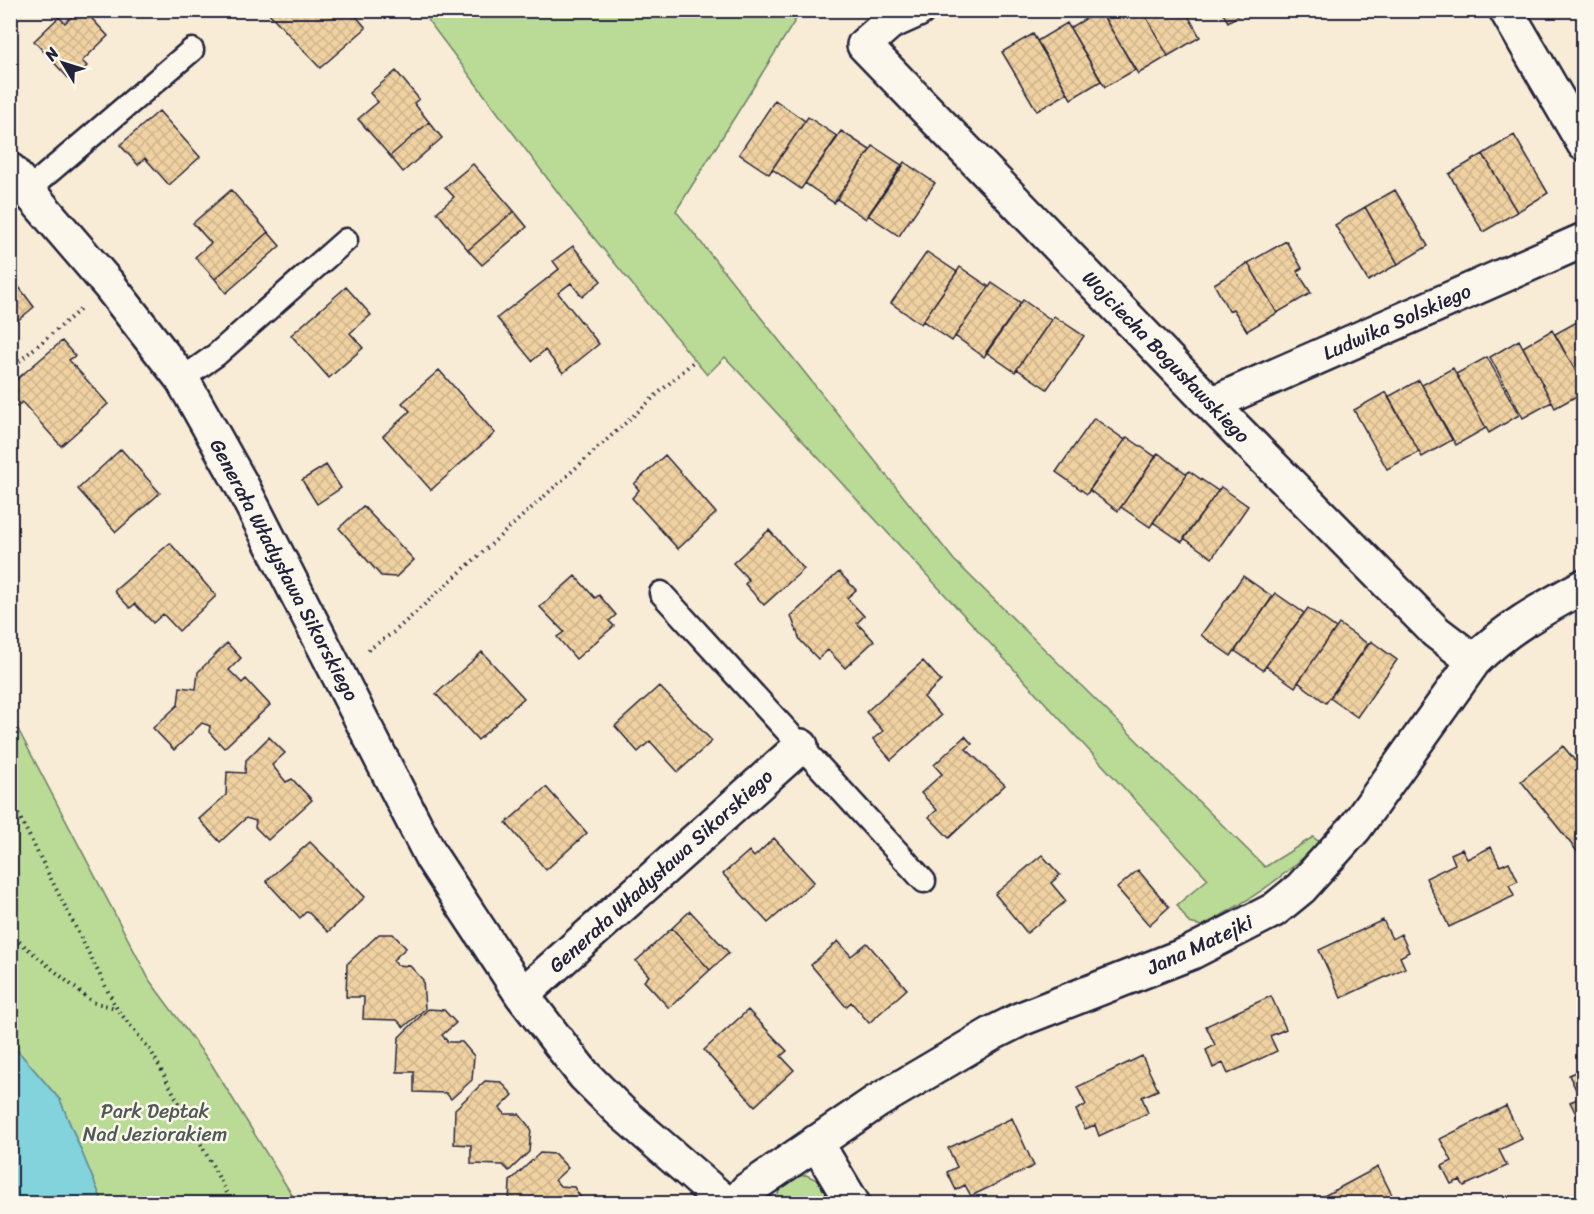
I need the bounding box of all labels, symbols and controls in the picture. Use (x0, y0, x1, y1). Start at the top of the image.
north arrow (33, 33, 93, 93)
text: N (36, 40, 67, 68)
street label: Wojciecha Bogusławskiego (1073, 262, 1259, 452)
street label: Ludwika Solskiego (1317, 274, 1477, 370)
street label: Generała Władysława Sikorskiego (200, 432, 368, 708)
street label: Generała Władysława Sikorskiego (540, 760, 782, 982)
street label: Jana Matejki (1140, 905, 1260, 985)
park label: Park Deptak Nad Jeziorakiem (83, 1094, 227, 1152)

